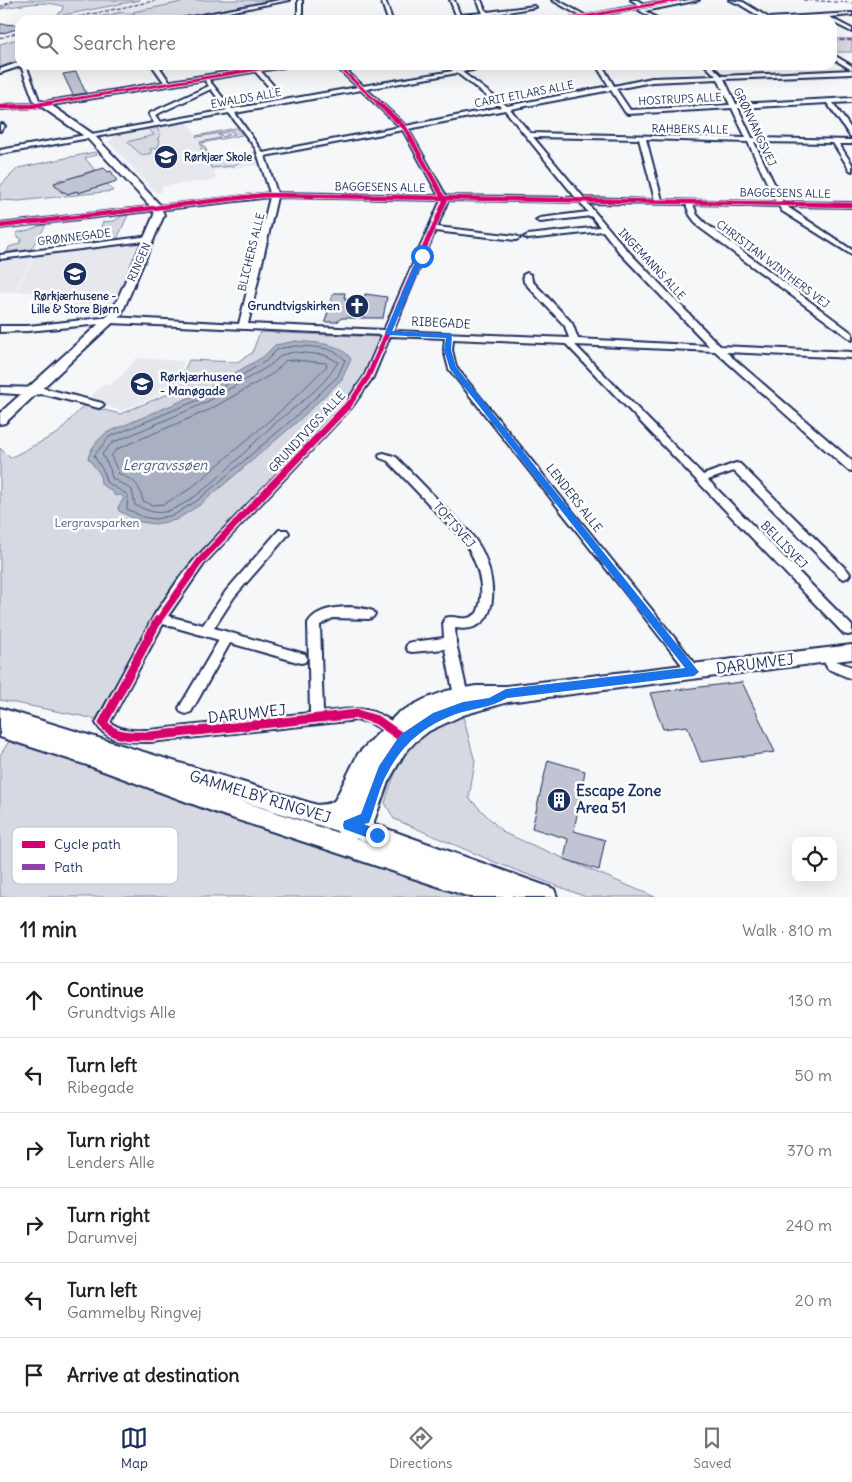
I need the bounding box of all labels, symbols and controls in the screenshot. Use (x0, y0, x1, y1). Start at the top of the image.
search box (15, 15, 837, 70)
icon: search (33, 29, 61, 57)
text: Search here (73, 31, 176, 55)
street label: CARIT ETLARS ALLE (473, 77, 575, 111)
street label: EWALDS ALLE (210, 85, 282, 111)
street label: GRØNVANGSVEJ (731, 85, 779, 169)
street label: HOSTRUPS ALLE (638, 90, 722, 108)
street label: RAHBEKS ALLE (652, 121, 728, 137)
school or university icon: Rørkjær Skole (153, 144, 179, 170)
place label: Rørkjær Skole (184, 150, 252, 164)
street label: BAGGESENS ALLE (334, 179, 426, 195)
street label: BAGGESENS ALLE (739, 185, 831, 201)
street label: BLICHERS ALLE (234, 211, 268, 293)
street label: CHRISTIAN WINTHERS VEJ (714, 217, 833, 311)
street label: INGEMANNS ALLE (615, 225, 689, 303)
street label: GRØNNEGADE (36, 226, 112, 248)
street label: RINGEN (124, 240, 154, 284)
route start (411, 245, 434, 268)
school or university icon: Rørkjærhusene - Lille & Store Bjørn (62, 261, 88, 287)
place label: Rørkjærhusene - Lille & Store Bjørn (31, 289, 120, 316)
church icon: Grundtvigskirken (344, 293, 370, 319)
place label: Grundtvigskirken (248, 298, 340, 314)
street label: RIBEGADE (411, 313, 471, 332)
place label: Rørkjærhusene - Manøgade (160, 369, 243, 399)
school or university icon: Rørkjærhusene - Manøgade (129, 371, 155, 397)
street label: GRUNDTVIGS ALLE (265, 388, 348, 475)
water label: Lergravssøen (123, 456, 208, 474)
street label: LENDERS ALLE (543, 461, 606, 535)
street label: TOFTSVEJ (430, 499, 478, 551)
park label: Lergravsparken (54, 515, 140, 530)
street label: BELLISVEJ (758, 518, 811, 572)
street label: DARUMVEJ (715, 649, 795, 678)
street label: DARUMVEJ (207, 700, 287, 727)
street label: GAMMELBY RINGVEJ (187, 766, 333, 827)
place label: Escape Zone Area 51 (576, 781, 661, 817)
building icon: Escape Zone Area 51 (546, 787, 572, 813)
route end (366, 824, 389, 847)
legend (12, 827, 178, 884)
text: Cycle path (54, 835, 121, 853)
map controls (792, 837, 837, 882)
button: locate (792, 837, 837, 882)
text: Path (54, 858, 83, 876)
text: 11 min (20, 916, 77, 943)
text: Walk · 810 m (742, 920, 832, 940)
text: Continue (67, 978, 144, 1002)
icon: ahead (20, 986, 48, 1014)
text: 130 m (788, 990, 832, 1010)
text: Grundtvigs Alle (67, 1002, 176, 1022)
text: Turn left (67, 1053, 137, 1077)
icon: left (20, 1061, 48, 1089)
text: 50 m (794, 1065, 832, 1085)
text: Ribegade (67, 1077, 134, 1097)
text: Turn right (67, 1128, 150, 1152)
icon: right (20, 1136, 48, 1164)
text: 370 m (787, 1140, 832, 1160)
text: Lenders Alle (67, 1152, 155, 1172)
text: Turn right (67, 1203, 150, 1227)
icon: right (20, 1211, 48, 1239)
text: 240 m (786, 1215, 832, 1235)
text: Darumvej (67, 1227, 137, 1247)
text: Turn left (67, 1278, 137, 1302)
icon: left (20, 1286, 48, 1314)
text: 20 m (795, 1290, 832, 1310)
text: Gammelby Ringvej (67, 1302, 202, 1322)
icon: arrive (20, 1361, 48, 1389)
text: Arrive at destination (67, 1363, 240, 1387)
tab: Map (120, 1424, 148, 1472)
tab: Directions (389, 1424, 452, 1472)
tab: Saved (693, 1424, 732, 1472)

